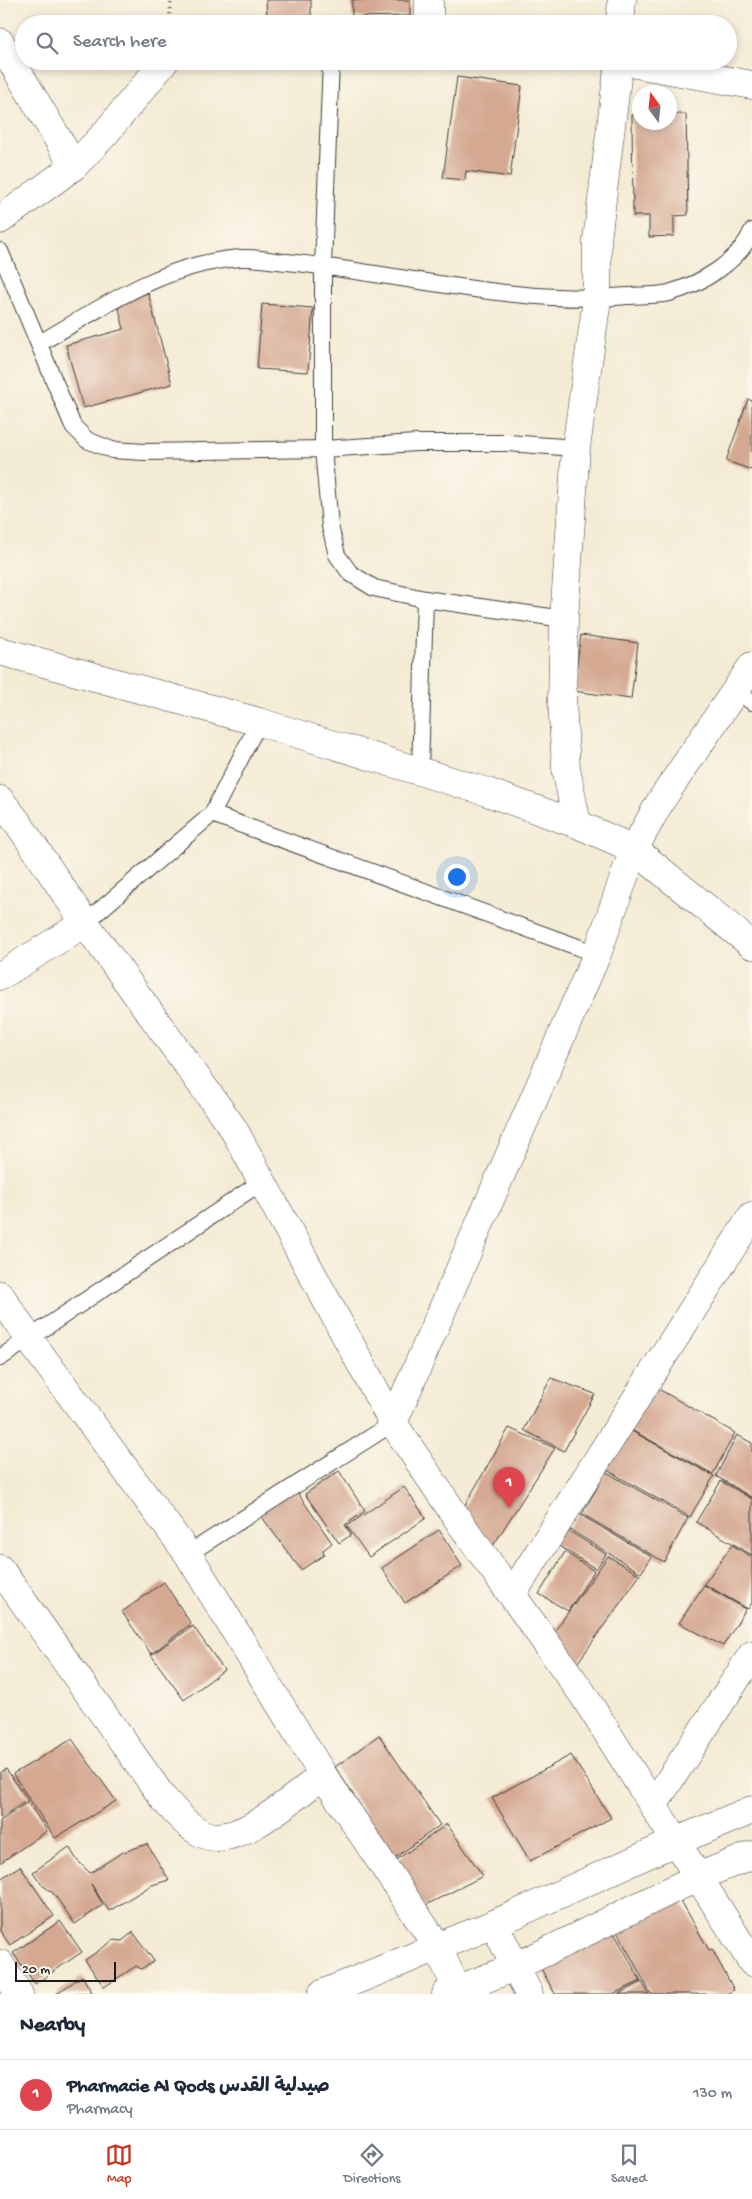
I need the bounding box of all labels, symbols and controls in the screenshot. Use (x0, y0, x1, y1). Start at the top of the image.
search box (15, 15, 737, 70)
icon: search (33, 29, 61, 57)
text: Search here (73, 31, 167, 54)
north arrow (632, 85, 677, 130)
your location (444, 864, 470, 890)
pin: 1 (493, 1467, 525, 1508)
scale bar (15, 1959, 116, 1982)
text: 20 m (22, 1962, 50, 1979)
text: Nearby (20, 2014, 85, 2039)
text: Pharmacie Al Qods صيدلية القدس (67, 2076, 330, 2099)
text: 1 (33, 2085, 39, 2104)
text: 130 m (693, 2085, 732, 2104)
text: Pharmacy (67, 2101, 133, 2120)
tab: Map (105, 2141, 133, 2188)
tab: Directions (344, 2141, 401, 2188)
tab: Saved (611, 2141, 647, 2188)

